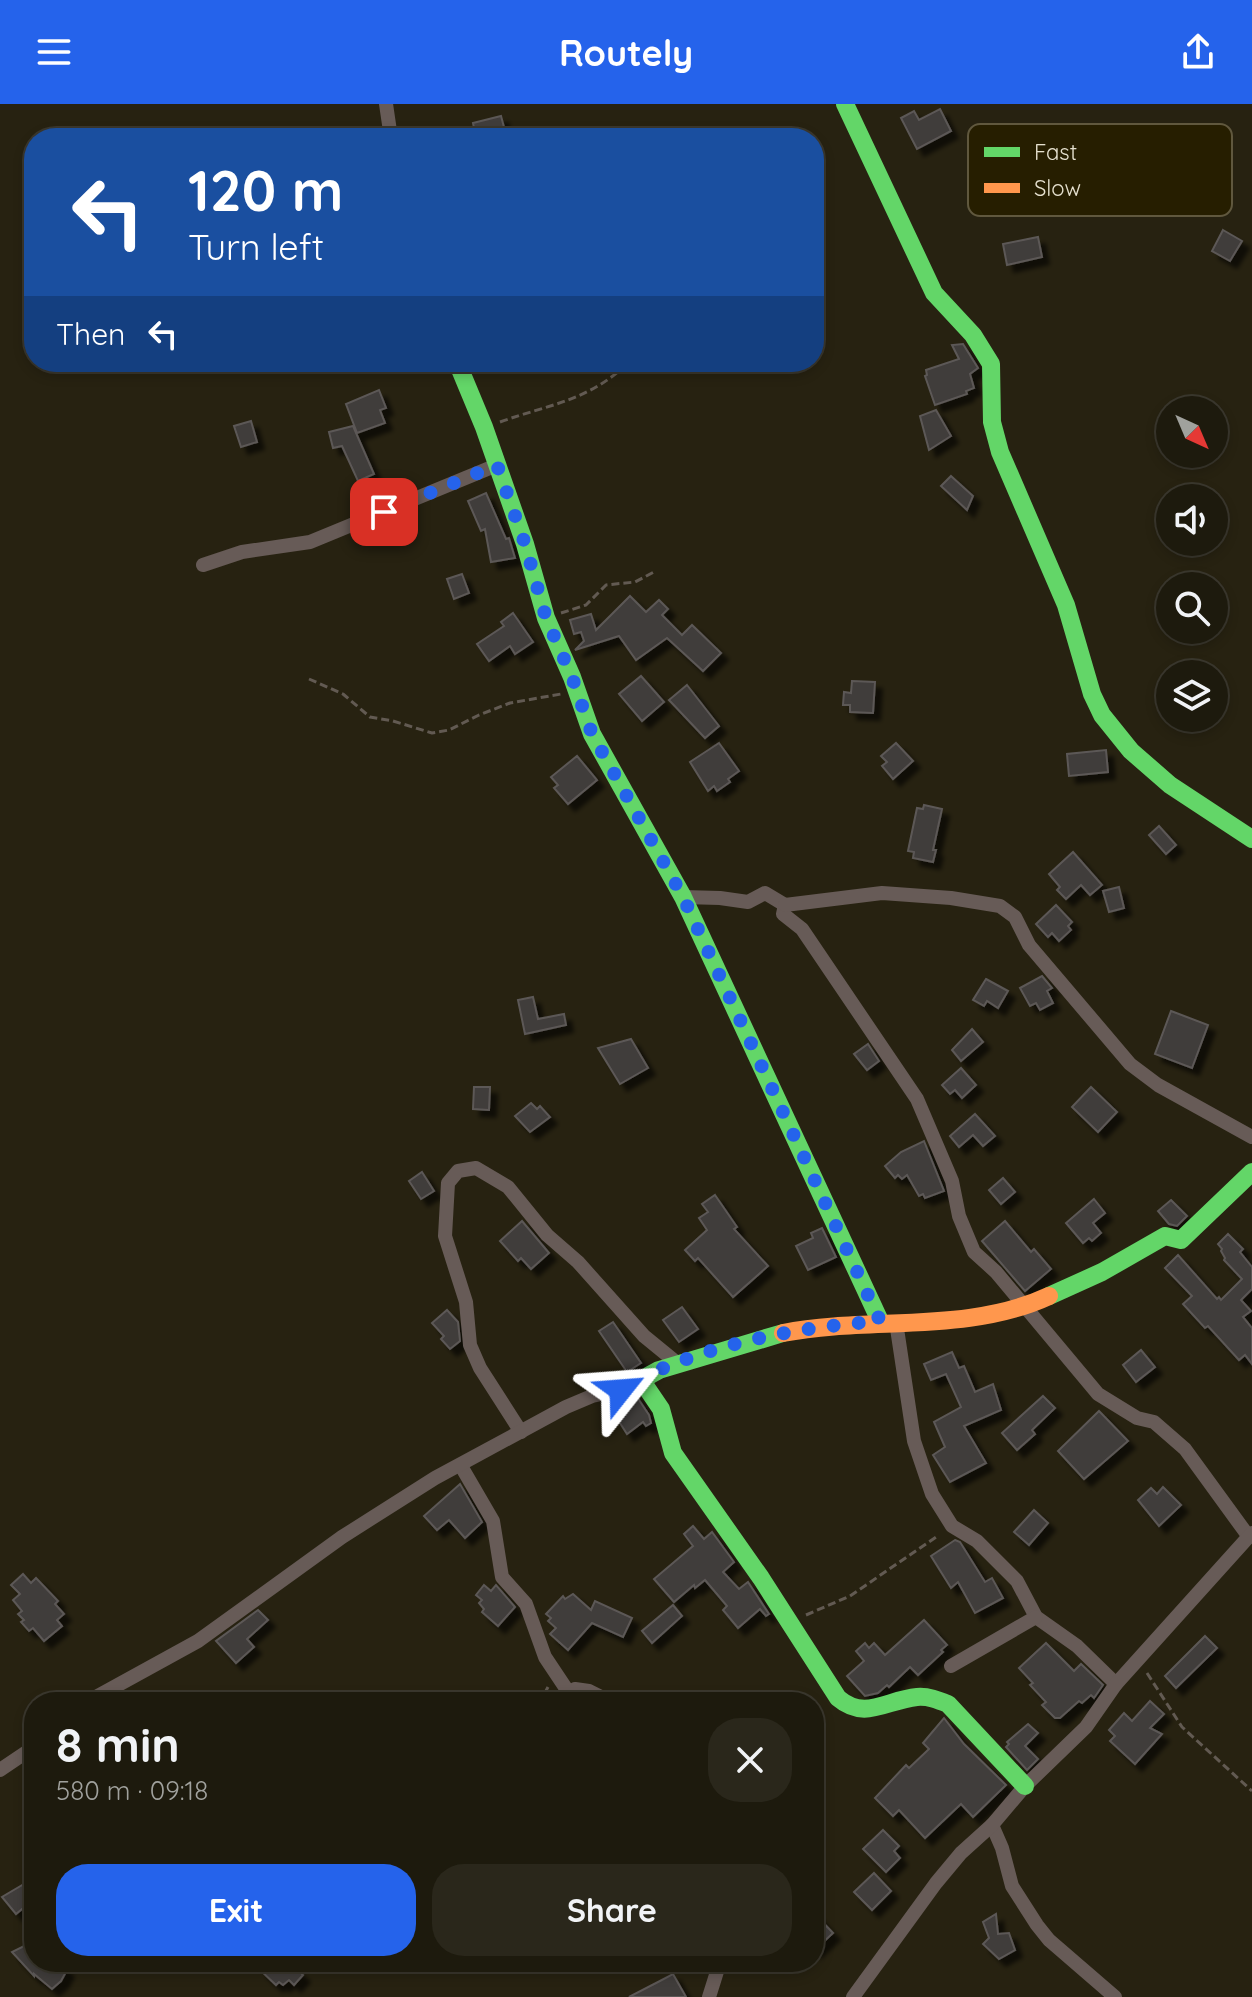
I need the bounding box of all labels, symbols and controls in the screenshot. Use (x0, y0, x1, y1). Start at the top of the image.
icon: menu (32, 30, 76, 74)
text: Routely (559, 30, 693, 75)
icon: share (1176, 30, 1220, 74)
legend (968, 124, 1232, 216)
text: Fast (1034, 138, 1077, 166)
text: 120 m (188, 155, 343, 225)
icon: left (56, 160, 160, 264)
text: Slow (1034, 174, 1081, 202)
text: Turn left (188, 224, 324, 269)
icon: left (141, 312, 185, 356)
text: Then (56, 315, 125, 353)
north arrow (1156, 396, 1228, 468)
map controls (1156, 396, 1228, 732)
pin (350, 478, 418, 546)
button: sound (1156, 484, 1228, 556)
icon: arrive (362, 490, 406, 534)
button: search (1156, 572, 1228, 644)
button: layers (1156, 660, 1228, 732)
position arrow (579, 1348, 663, 1432)
text: 8 min (56, 1714, 180, 1774)
button: close (708, 1718, 792, 1802)
text: 580 m · 09:18 (56, 1774, 208, 1807)
button: Exit (56, 1864, 416, 1956)
button: Share (432, 1864, 792, 1956)

